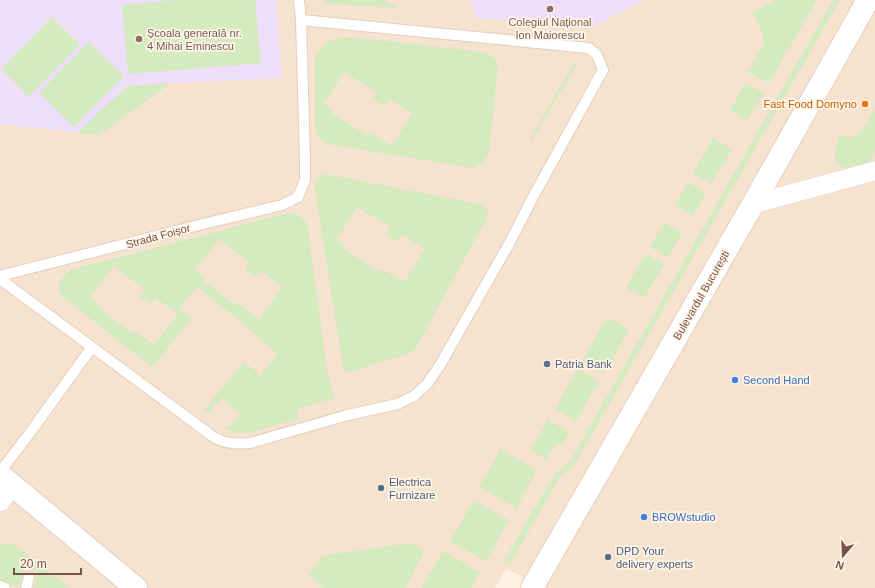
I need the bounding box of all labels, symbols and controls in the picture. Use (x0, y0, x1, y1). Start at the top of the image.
marker: Colegiul Național Ion Maiorescu (545, 4, 555, 14)
place label: Colegiul Național Ion Maiorescu (508, 16, 592, 41)
place label: Școala generală nr. 4 Mihai Eminescu (147, 27, 242, 52)
marker: Școala generală nr. 4 Mihai Eminescu (134, 34, 144, 44)
place label: Fast Food Domyno (763, 98, 857, 110)
marker: Fast Food Domyno (860, 99, 870, 109)
street label: Strada Foișor (125, 222, 192, 250)
street label: Bulevardul București (671, 248, 731, 342)
place label: Patria Bank (555, 358, 612, 370)
marker: Patria Bank (542, 359, 552, 369)
place label: Second Hand (743, 374, 810, 386)
marker: Second Hand (730, 375, 740, 385)
place label: Electrica Furnizare (389, 476, 435, 501)
marker: Electrica Furnizare (376, 483, 386, 493)
place label: BROWstudio (652, 511, 716, 523)
marker: BROWstudio (639, 512, 649, 522)
north arrow (823, 536, 863, 576)
place label: DPD Your delivery experts (616, 545, 694, 570)
scale bar (14, 550, 81, 576)
marker: DPD Your delivery experts (603, 552, 613, 562)
text: 20 m (20, 557, 47, 571)
text: N (834, 558, 845, 572)

